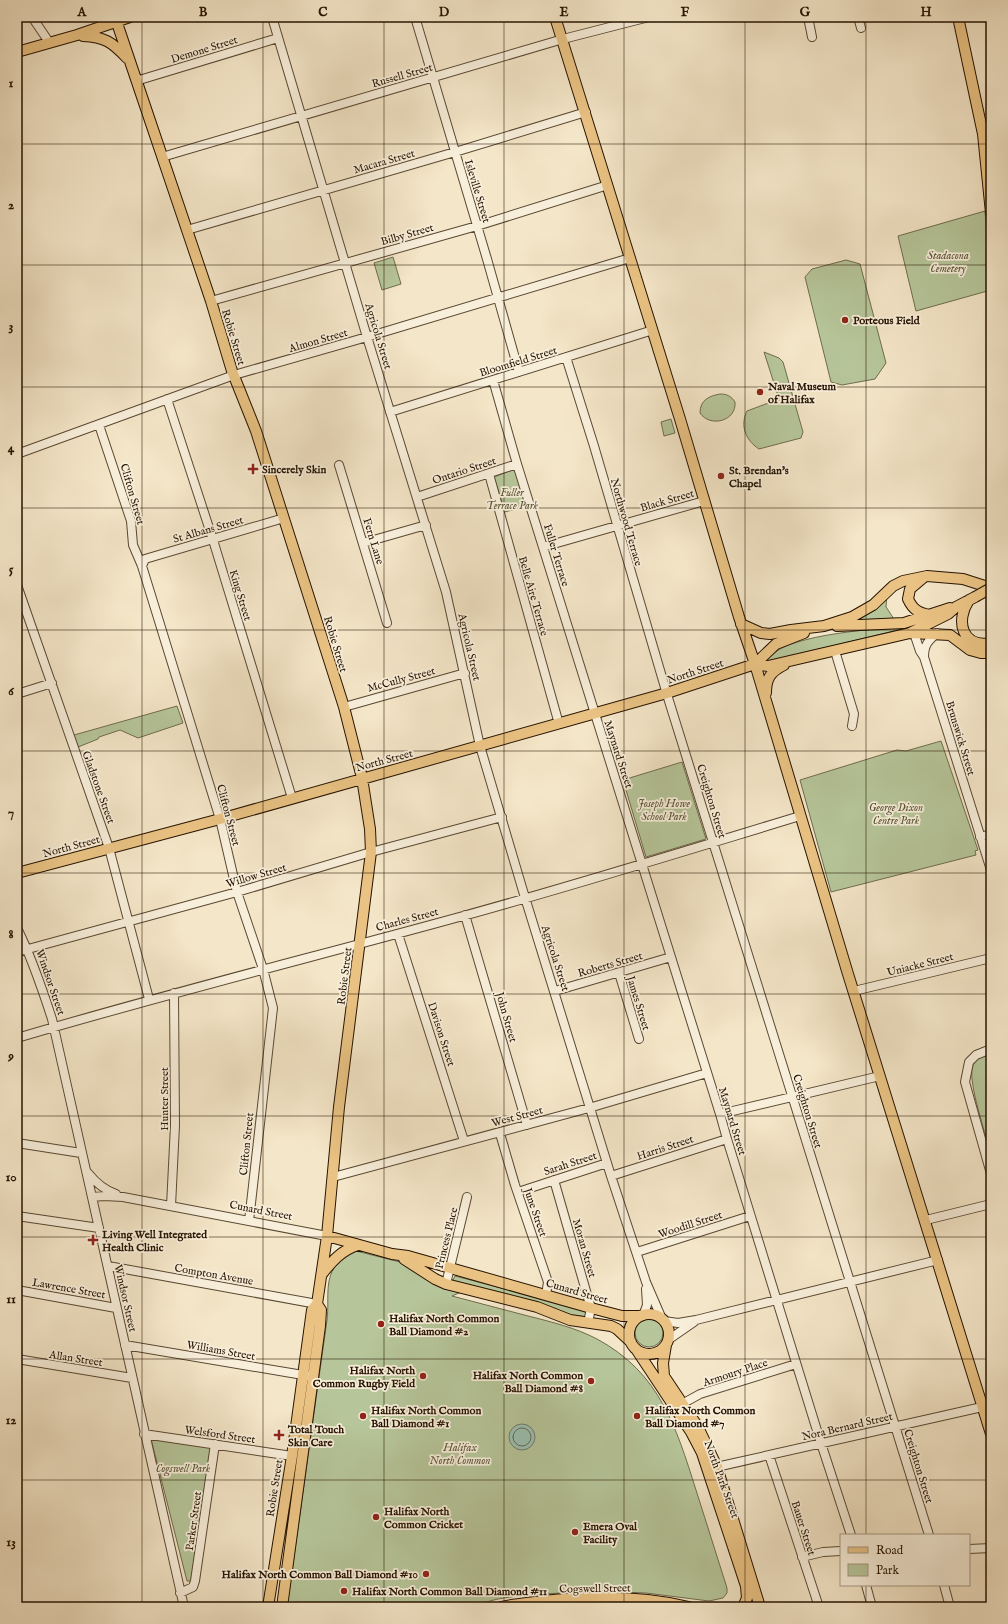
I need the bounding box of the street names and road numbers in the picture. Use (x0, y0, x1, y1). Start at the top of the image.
street label: Demone Street (169, 33, 239, 67)
street label: Russell Street (370, 61, 434, 91)
street label: Macara Street (352, 146, 417, 177)
street label: Isleville Street (461, 158, 493, 225)
street label: Bilby Street (379, 221, 435, 249)
street label: Agricola Street (361, 301, 395, 371)
street label: Robie Street (218, 308, 248, 367)
street label: Almon Street (286, 326, 349, 356)
street label: Bloomfield Street (478, 343, 559, 380)
street label: Ontario Street (431, 454, 498, 488)
street label: Clifton Street (117, 462, 148, 527)
street label: Northwood Terrace (607, 477, 645, 568)
street label: Black Street (639, 487, 696, 515)
street label: St Albans Street (172, 513, 245, 547)
street label: Fern Lane (359, 516, 387, 566)
street label: Fuller Terrace (540, 522, 572, 588)
street label: Belle Aire Terrace (515, 555, 551, 638)
street label: King Street (226, 568, 254, 623)
street label: Agricola Street (454, 611, 484, 682)
street label: Robie Street (320, 615, 350, 674)
street label: North Street (665, 656, 725, 688)
street label: McCully Street (366, 664, 437, 696)
street label: Brunswick Street (942, 699, 978, 777)
street label: Maynard Street (600, 719, 636, 790)
street label: North Street (354, 747, 415, 775)
street label: Gladstone Street (78, 749, 118, 826)
street label: Creighton Street (693, 762, 729, 840)
street label: Clifton Street (213, 783, 243, 848)
street label: North Street (41, 833, 102, 861)
street label: Willow Street (224, 861, 288, 891)
street label: Charles Street (374, 905, 440, 935)
street label: Agricola Street (538, 923, 572, 993)
street label: Robie Street (335, 946, 355, 1006)
street label: Windsor Street (32, 948, 68, 1017)
street label: Roberts Street (576, 949, 644, 981)
street label: Uniacke Street (886, 950, 955, 980)
street label: James Street (623, 973, 653, 1032)
street label: John Street (492, 989, 520, 1044)
street label: Davison Street (424, 1000, 458, 1068)
street label: Hunter Street (158, 1067, 172, 1131)
street label: Creighton Street (789, 1072, 825, 1150)
street label: Maynard Street (715, 1085, 749, 1157)
street label: West Street (490, 1103, 545, 1131)
street label: Clifton Street (237, 1112, 257, 1176)
street label: Harris Street (635, 1132, 696, 1164)
street label: Sarah Street (542, 1149, 599, 1179)
street label: June Street (520, 1184, 550, 1239)
street label: Cunard Street (228, 1198, 294, 1224)
street label: Princess Place (433, 1206, 461, 1271)
street label: Woodill Street (657, 1208, 724, 1242)
street label: Moran Street (569, 1217, 599, 1279)
street label: Compton Avenue (173, 1261, 254, 1289)
street label: Windsor Street (110, 1263, 140, 1333)
street label: Lawrence Street (31, 1276, 107, 1302)
street label: Cunard Street (544, 1276, 610, 1308)
street label: Williams Street (186, 1338, 256, 1364)
street label: Allan Street (47, 1348, 104, 1370)
street label: Armoury Place (700, 1356, 769, 1390)
street label: Nora Bernard Street (800, 1410, 894, 1444)
street label: Welsford Street (184, 1423, 256, 1447)
street label: Creighton Street (900, 1427, 936, 1505)
street label: North Park Street (700, 1438, 742, 1520)
street label: Robie Street (264, 1458, 286, 1518)
street label: Parker Street (183, 1490, 205, 1552)
street label: Bauer Street (788, 1499, 819, 1558)
street label: Cogswell Street (559, 1581, 631, 1597)

